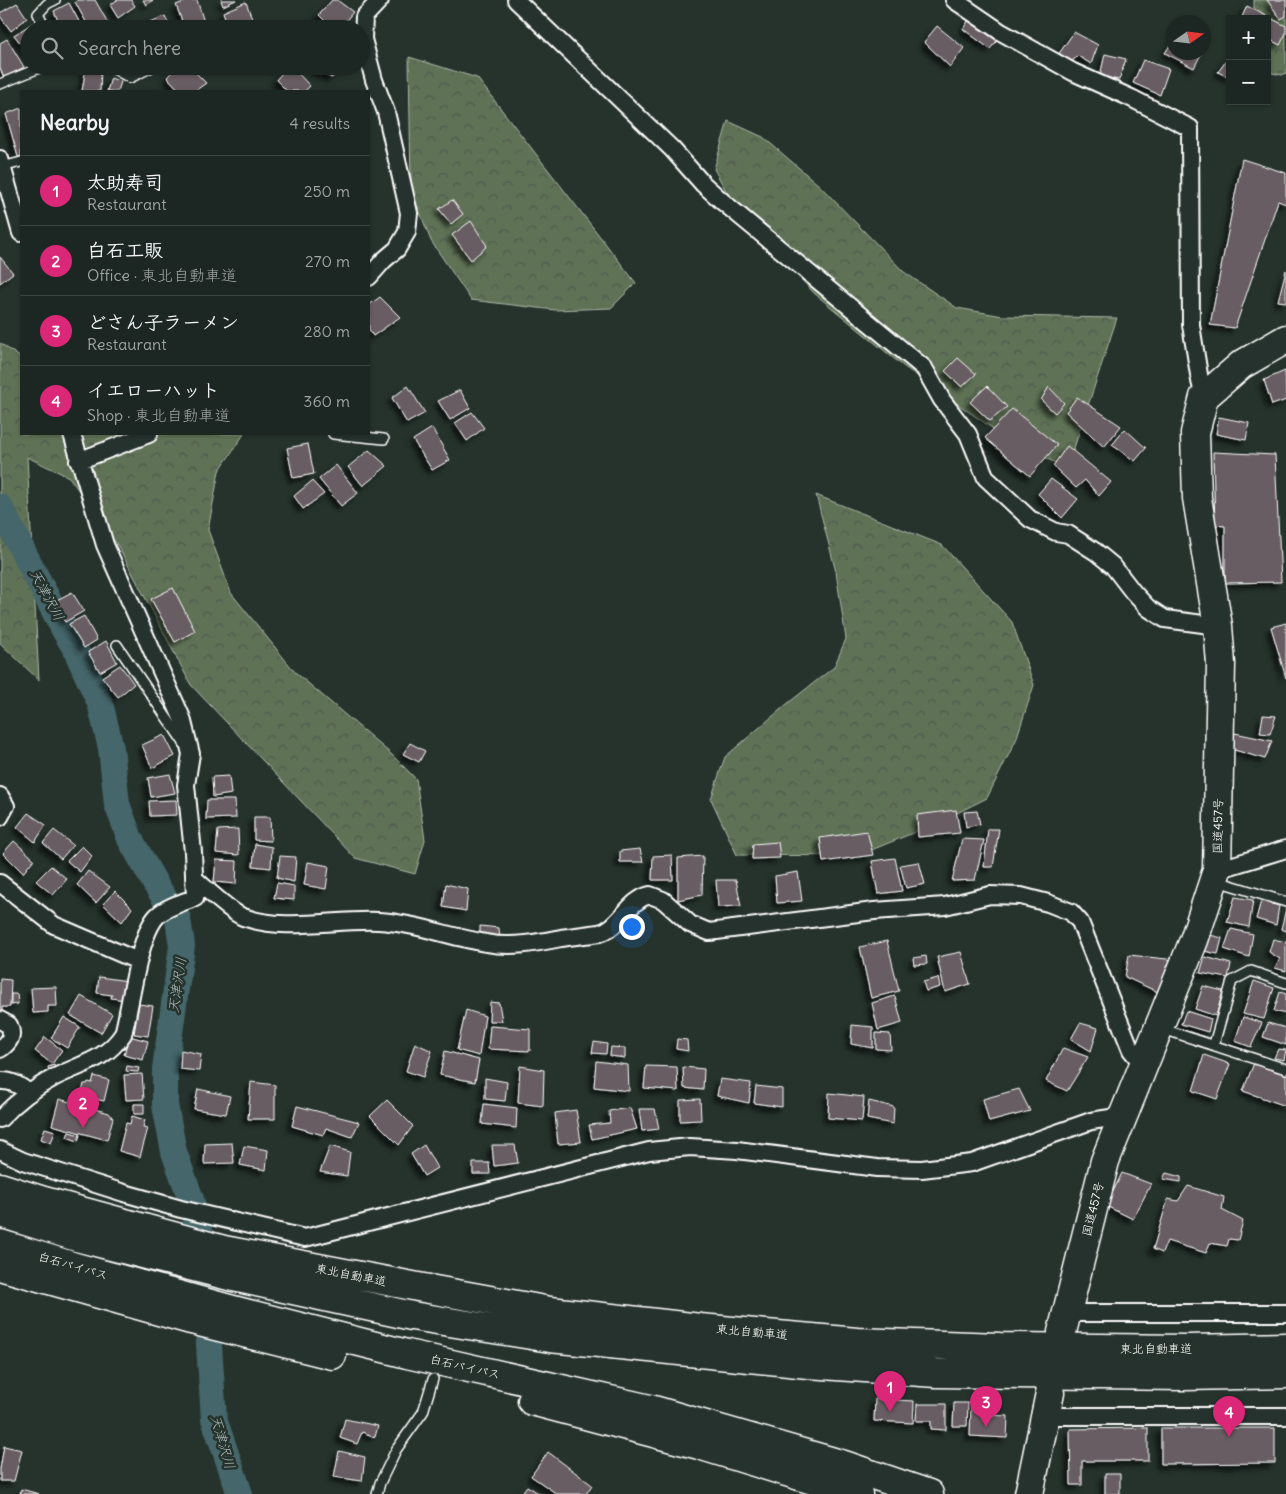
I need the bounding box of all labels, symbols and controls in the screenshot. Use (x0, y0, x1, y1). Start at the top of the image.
north arrow (1166, 15, 1211, 60)
map controls (1226, 15, 1271, 105)
button: + (1226, 15, 1271, 60)
search box (20, 20, 370, 75)
icon: search (38, 34, 66, 62)
text: Search here (78, 36, 181, 60)
button: − (1226, 60, 1271, 105)
text: Nearby (40, 109, 110, 136)
text: 4 results (289, 113, 350, 133)
text: 太助寿司 (87, 170, 163, 194)
text: 1 (53, 181, 59, 201)
text: 250 m (304, 181, 350, 201)
text: Restaurant (87, 194, 167, 214)
text: 白石工販 (87, 238, 163, 262)
text: 2 (52, 251, 60, 271)
text: 270 m (305, 251, 350, 271)
text: Office · 東北自動車道 (87, 265, 237, 285)
text: どさん子ラーメン (87, 310, 239, 334)
text: 3 (51, 321, 61, 341)
text: 280 m (304, 321, 350, 341)
text: Restaurant (87, 334, 167, 354)
text: イエローハット (87, 378, 220, 402)
text: 4 (51, 391, 61, 411)
text: 360 m (303, 391, 350, 411)
text: Shop · 東北自動車道 (87, 405, 230, 425)
water label: 天津沢川 (26, 566, 68, 624)
street label: 国道457号 (1210, 798, 1225, 854)
your location (619, 914, 645, 940)
water label: 天津沢川 (164, 956, 190, 1014)
pin: 2 (67, 1087, 99, 1128)
street label: 国道457号 (1078, 1180, 1107, 1238)
street label: 白石バイパス (37, 1248, 110, 1283)
street label: 東北自動車道 (314, 1260, 388, 1289)
street label: 東北自動車道 (716, 1321, 789, 1342)
street label: 東北自動車道 (1120, 1341, 1192, 1356)
street label: 白石バイパス (428, 1351, 502, 1382)
pin: 1 (874, 1371, 906, 1412)
pin: 3 (970, 1386, 1002, 1427)
pin: 4 (1213, 1396, 1245, 1437)
water label: 天津沢川 (207, 1413, 239, 1471)

